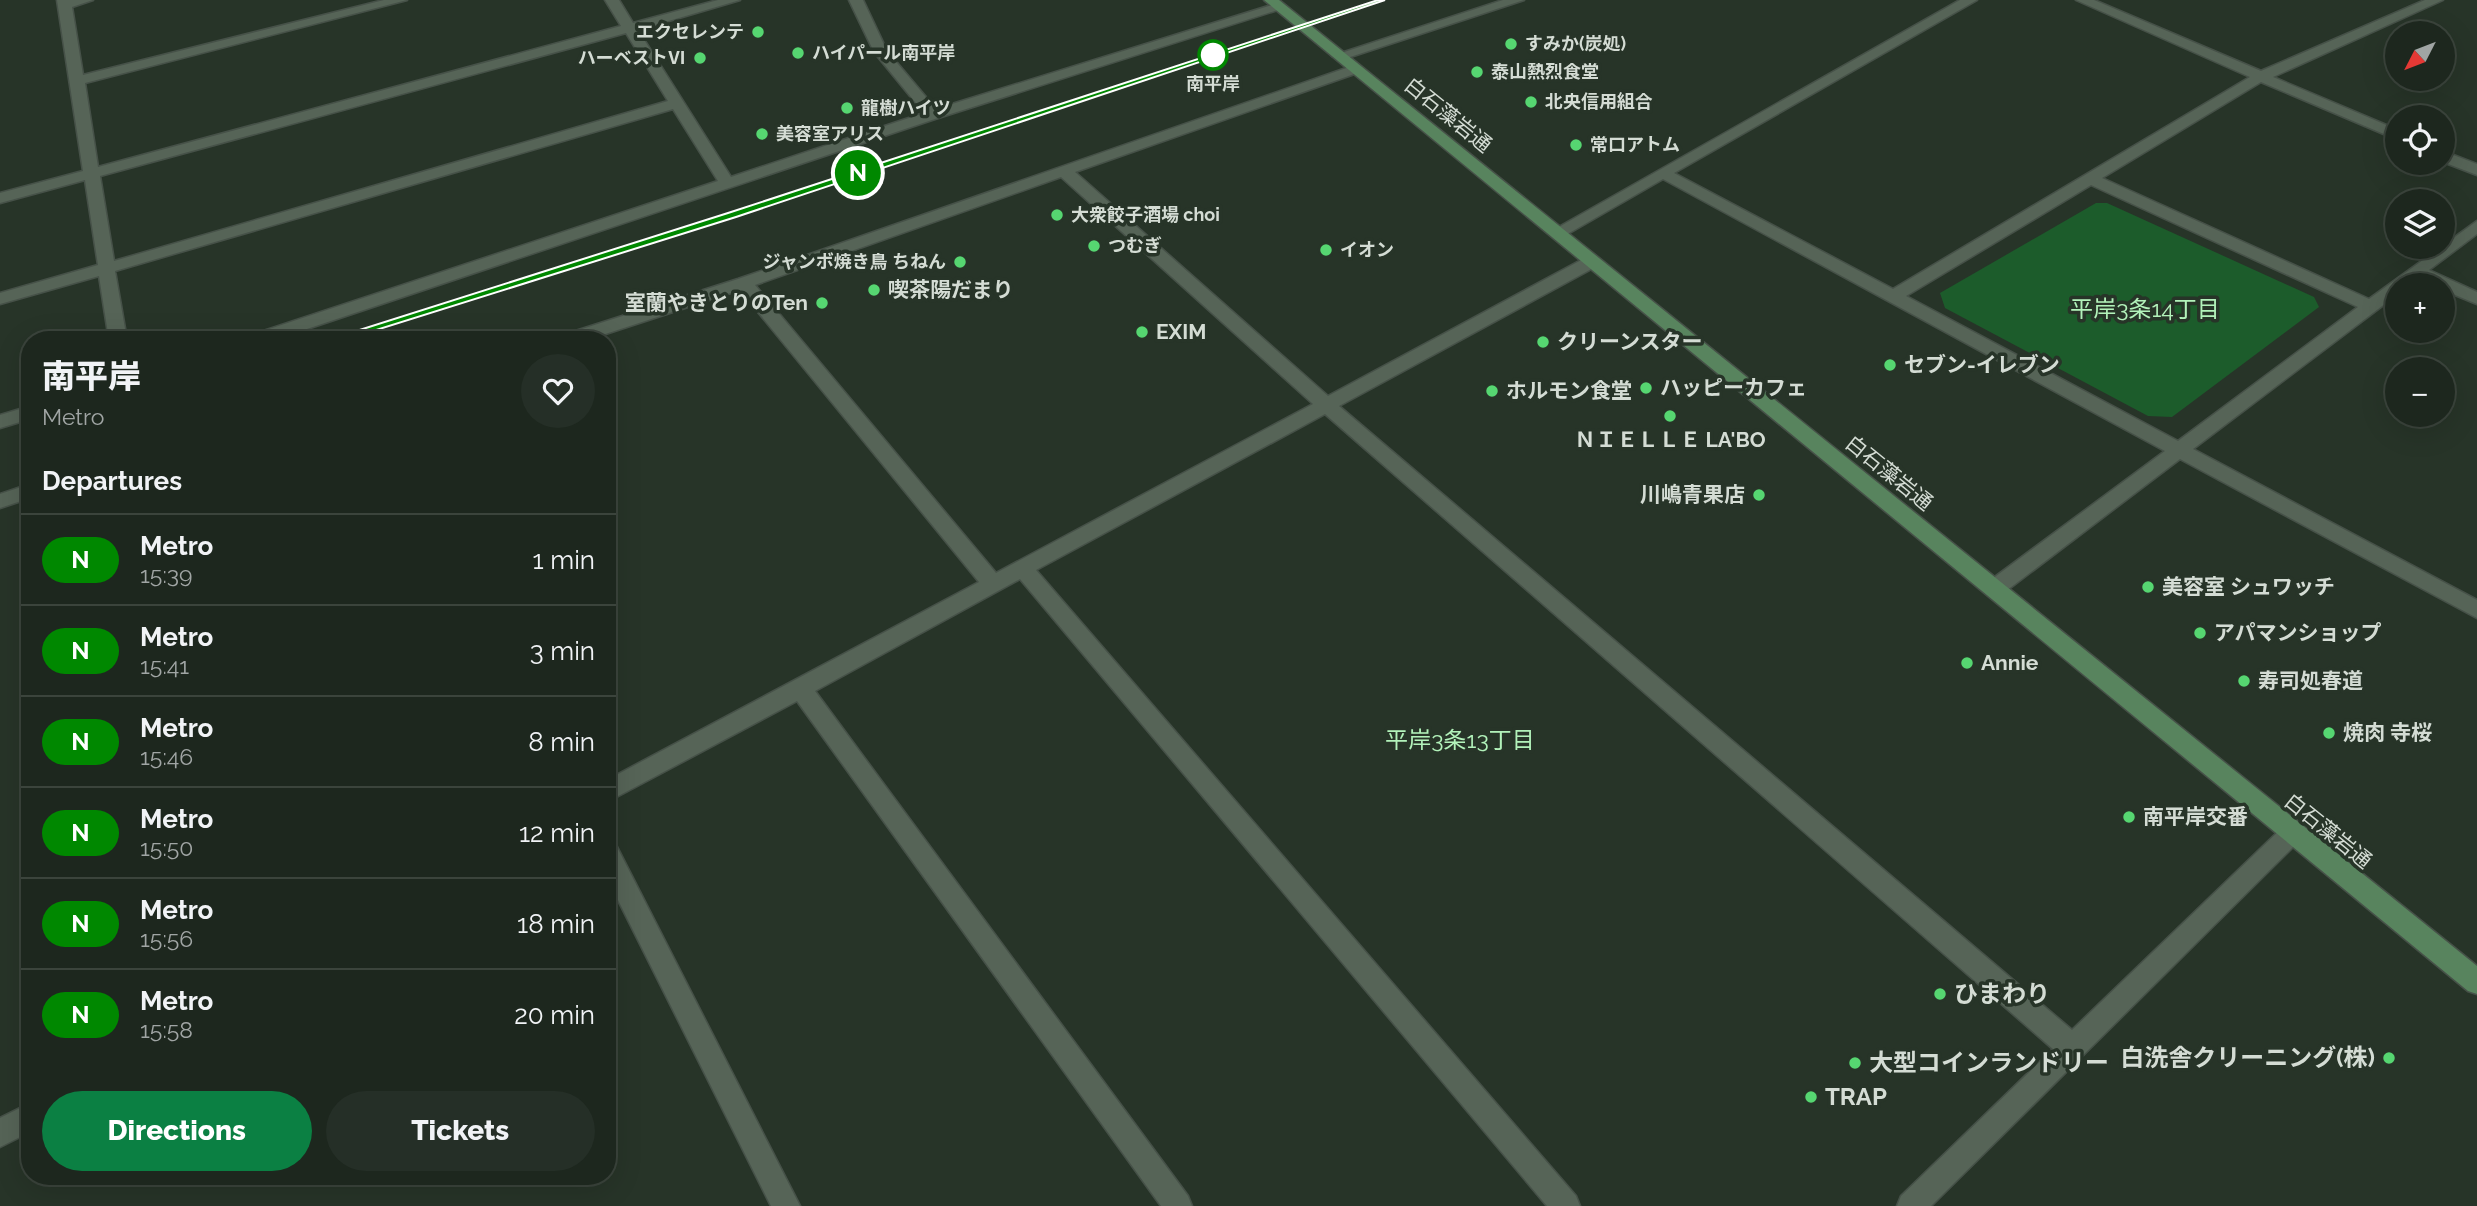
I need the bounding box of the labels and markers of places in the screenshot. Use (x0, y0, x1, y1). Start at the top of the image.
place label: エクセレンテ (636, 21, 744, 42)
marker: エクセレンテ (750, 24, 766, 40)
place label: すみか(炭処) (1525, 33, 1626, 54)
marker: すみか(炭処) (1503, 36, 1519, 52)
marker: 南平岸 (1198, 40, 1228, 70)
place label: ハイパール南平岸 (812, 42, 955, 63)
marker: ハイパール南平岸 (790, 45, 806, 61)
place label: ハーベストⅥ (578, 47, 686, 68)
marker: ハーベストⅥ (692, 50, 708, 66)
place label: 泰山熱烈食堂 (1491, 61, 1599, 82)
marker: 泰山熱烈食堂 (1469, 64, 1485, 80)
place label: 南平岸 (1186, 73, 1240, 94)
place label: 北央信用組合 (1545, 91, 1653, 112)
marker: 北央信用組合 (1523, 94, 1539, 110)
place label: 龍樹ハイツ (861, 97, 951, 118)
marker: 龍樹ハイツ (839, 100, 855, 116)
place label: 美容室アリス (776, 123, 884, 144)
marker: 美容室アリス (754, 126, 770, 142)
place label: 常口アトム (1590, 134, 1680, 155)
marker: 常口アトム (1568, 137, 1584, 153)
place label: 大衆餃子酒場 choi (1071, 204, 1220, 225)
marker: 大衆餃子酒場 choi (1049, 207, 1065, 223)
place label: つむぎ (1108, 235, 1162, 256)
marker: つむぎ (1086, 238, 1102, 254)
place label: イオン (1340, 239, 1394, 260)
marker: イオン (1318, 242, 1334, 258)
place label: ジャンボ焼き鳥 ちねん (763, 251, 946, 272)
marker: ジャンボ焼き鳥 ちねん (952, 254, 968, 270)
place label: 喫茶陽だまり (888, 277, 1014, 302)
marker: 喫茶陽だまり (866, 282, 882, 298)
place label: 室蘭やきとりのTen (625, 290, 808, 315)
marker: 室蘭やきとりのTen (814, 295, 830, 311)
place label: EXIM (1156, 319, 1206, 344)
marker: EXIM (1134, 324, 1150, 340)
place label: クリーンスター (1557, 329, 1703, 354)
marker: クリーンスター (1535, 334, 1551, 350)
place label: セブン-イレブン (1904, 352, 2060, 377)
marker: セブン-イレブン (1882, 357, 1898, 373)
place label: ハッピーカフェ (1660, 375, 1807, 400)
place label: ホルモン食堂 (1506, 378, 1632, 403)
marker: ハッピーカフェ (1638, 380, 1654, 396)
marker: ホルモン食堂 (1484, 383, 1500, 399)
marker: ＮＩＥＬＬＥ LA'BO (1662, 408, 1678, 424)
place label: ＮＩＥＬＬＥ LA'BO (1574, 427, 1766, 452)
place label: 川嶋青果店 (1640, 482, 1745, 507)
marker: 川嶋青果店 (1751, 487, 1767, 503)
place label: 美容室 シュワッチ (2162, 574, 2335, 599)
marker: 美容室 シュワッチ (2140, 579, 2156, 595)
place label: アパマンショップ (2214, 620, 2382, 645)
marker: アパマンショップ (2192, 625, 2208, 641)
place label: Annie (1981, 650, 2039, 675)
marker: Annie (1959, 655, 1975, 671)
place label: 寿司処春道 (2258, 668, 2363, 693)
marker: 寿司処春道 (2236, 673, 2252, 689)
place label: 焼肉 寺桜 (2343, 720, 2432, 745)
marker: 焼肉 寺桜 (2321, 725, 2337, 741)
place label: 南平岸交番 (2143, 804, 2248, 829)
marker: 南平岸交番 (2121, 809, 2137, 825)
place label: ひまわり (1954, 979, 2050, 1008)
marker: ひまわり (1932, 986, 1948, 1002)
place label: 白洗舎クリーニング(株) (2120, 1043, 2375, 1072)
place label: 大型コインランドリー (1869, 1048, 2109, 1077)
marker: 白洗舎クリーニング(株) (2381, 1050, 2397, 1066)
marker: 大型コインランドリー (1847, 1055, 1863, 1071)
place label: TRAP (1825, 1082, 1887, 1111)
marker: TRAP (1803, 1089, 1819, 1105)

